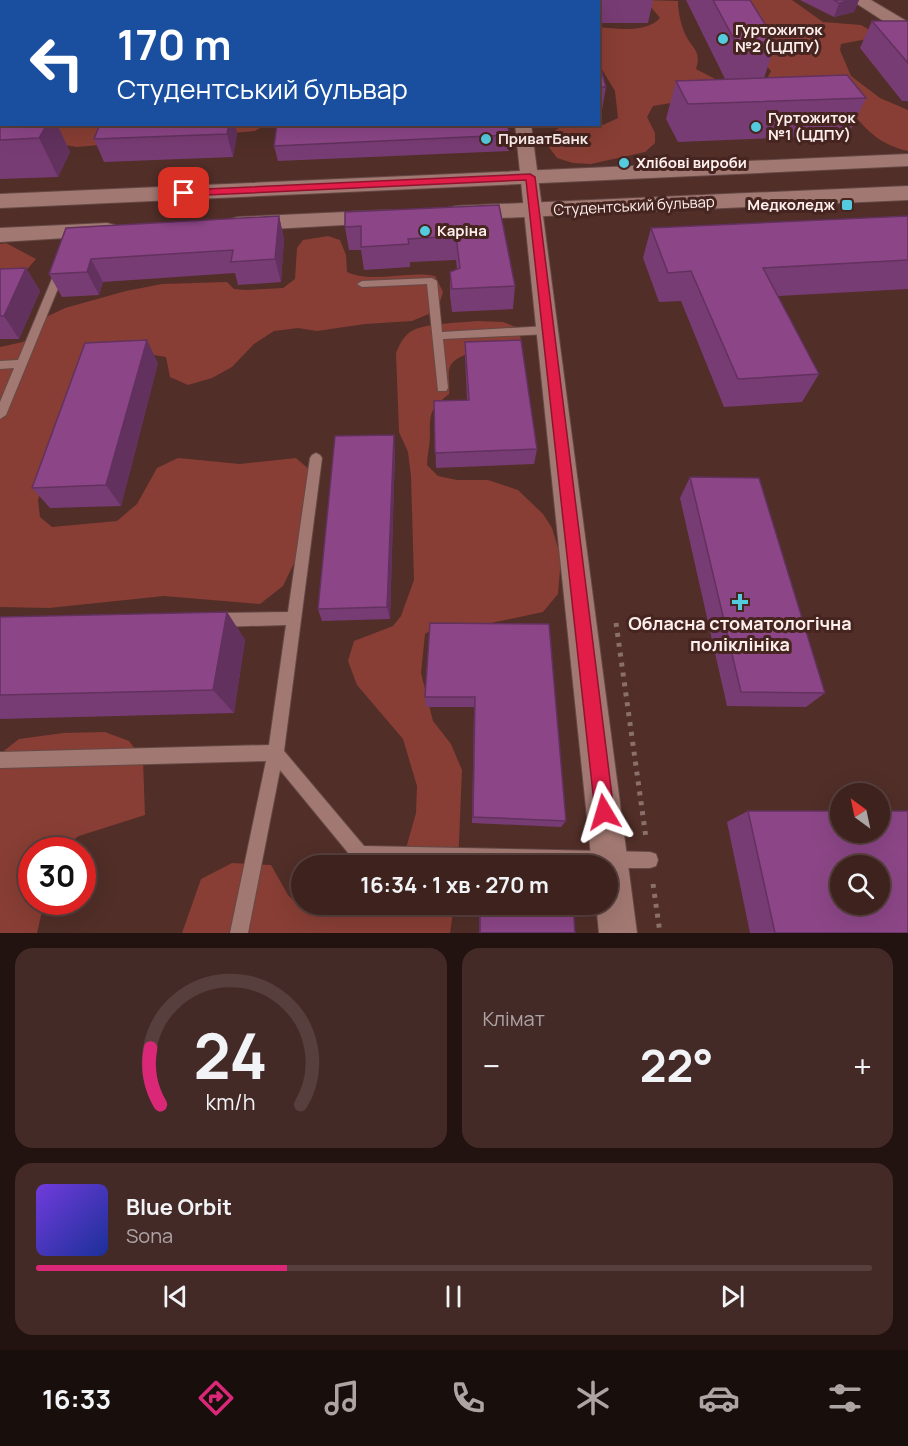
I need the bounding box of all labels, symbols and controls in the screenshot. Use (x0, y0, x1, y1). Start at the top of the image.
text: 170 m (117, 15, 232, 73)
place label: Гуртожиток №2 (ЦДПУ) (735, 19, 823, 57)
icon: left (18, 24, 96, 102)
marker: Гуртожиток №2 (ЦДПУ) (716, 32, 730, 46)
text: Студентський бульвар (117, 70, 408, 107)
place label: Гуртожиток №1 (ЦДПУ) (768, 107, 856, 145)
marker: Гуртожиток №1 (ЦДПУ) (749, 120, 763, 134)
place label: ПриватБанк (498, 128, 589, 149)
marker: ПриватБанк (479, 132, 493, 146)
place label: Хлібові вироби (636, 152, 747, 173)
marker: Хлібові вироби (617, 156, 631, 170)
pin (158, 167, 209, 218)
icon: arrive (167, 176, 200, 209)
street label: Студентський бульвар (553, 191, 715, 220)
place label: Медколедж (747, 194, 836, 215)
marker: Медколедж (840, 198, 854, 212)
place label: Каріна (437, 220, 487, 241)
marker: Каріна (418, 224, 432, 238)
marker: Обласна стоматологічна поліклініка (731, 593, 749, 611)
place label: Обласна стоматологічна поліклініка (628, 611, 852, 656)
position arrow (572, 780, 636, 844)
north arrow (830, 783, 890, 843)
map controls (830, 783, 890, 915)
speed limit sign: 30 (18, 837, 96, 915)
button: search (830, 855, 890, 915)
text: 16:34 · 1 хв · 270 m (360, 870, 549, 900)
text: Клімат (483, 1005, 545, 1032)
text: 24 (194, 1012, 268, 1098)
text: 22° (640, 1034, 714, 1096)
text: − (483, 1043, 500, 1088)
text: + (853, 1043, 872, 1088)
text: km/h (206, 1087, 256, 1116)
text: Blue Orbit (126, 1192, 232, 1222)
text: Sona (126, 1222, 173, 1249)
icon: previous (159, 1280, 192, 1313)
icon: pause (437, 1280, 470, 1313)
icon: next (716, 1280, 749, 1313)
icon: directions (195, 1377, 237, 1419)
icon: music (321, 1377, 363, 1419)
icon: phone (447, 1377, 489, 1419)
icon: climate (572, 1377, 614, 1419)
icon: car (698, 1377, 740, 1419)
icon: filters (824, 1377, 866, 1419)
text: 16:33 (42, 1380, 111, 1417)

